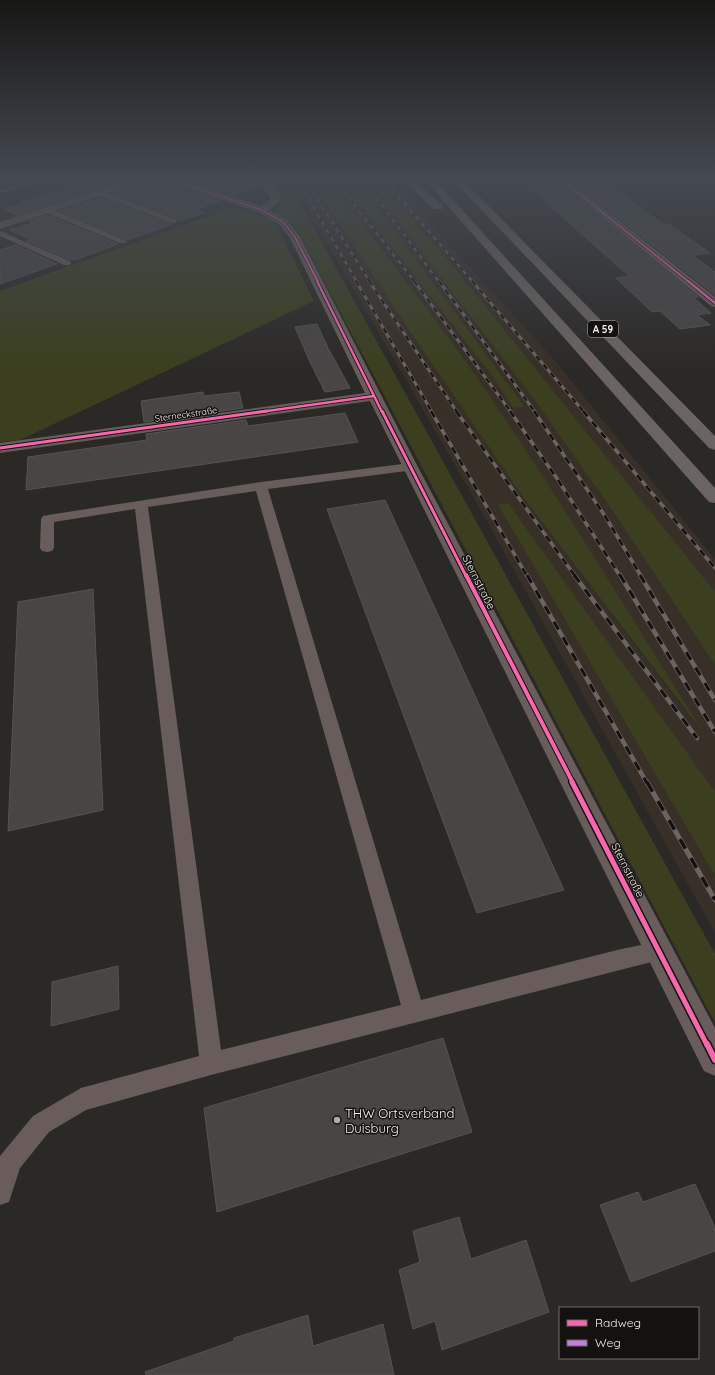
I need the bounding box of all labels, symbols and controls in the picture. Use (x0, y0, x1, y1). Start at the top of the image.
road number: A 59 (588, 321, 618, 337)
street label: Sterneckstraße (154, 404, 218, 424)
street label: Sternstraße (459, 552, 499, 612)
street label: Sternstraße (608, 840, 648, 900)
place label: THW Ortsverband Duisburg (345, 1105, 454, 1136)
marker: THW Ortsverband Duisburg (332, 1115, 342, 1125)
legend (559, 1307, 699, 1359)
text: Radweg (595, 1315, 641, 1330)
text: Weg (595, 1335, 621, 1350)

